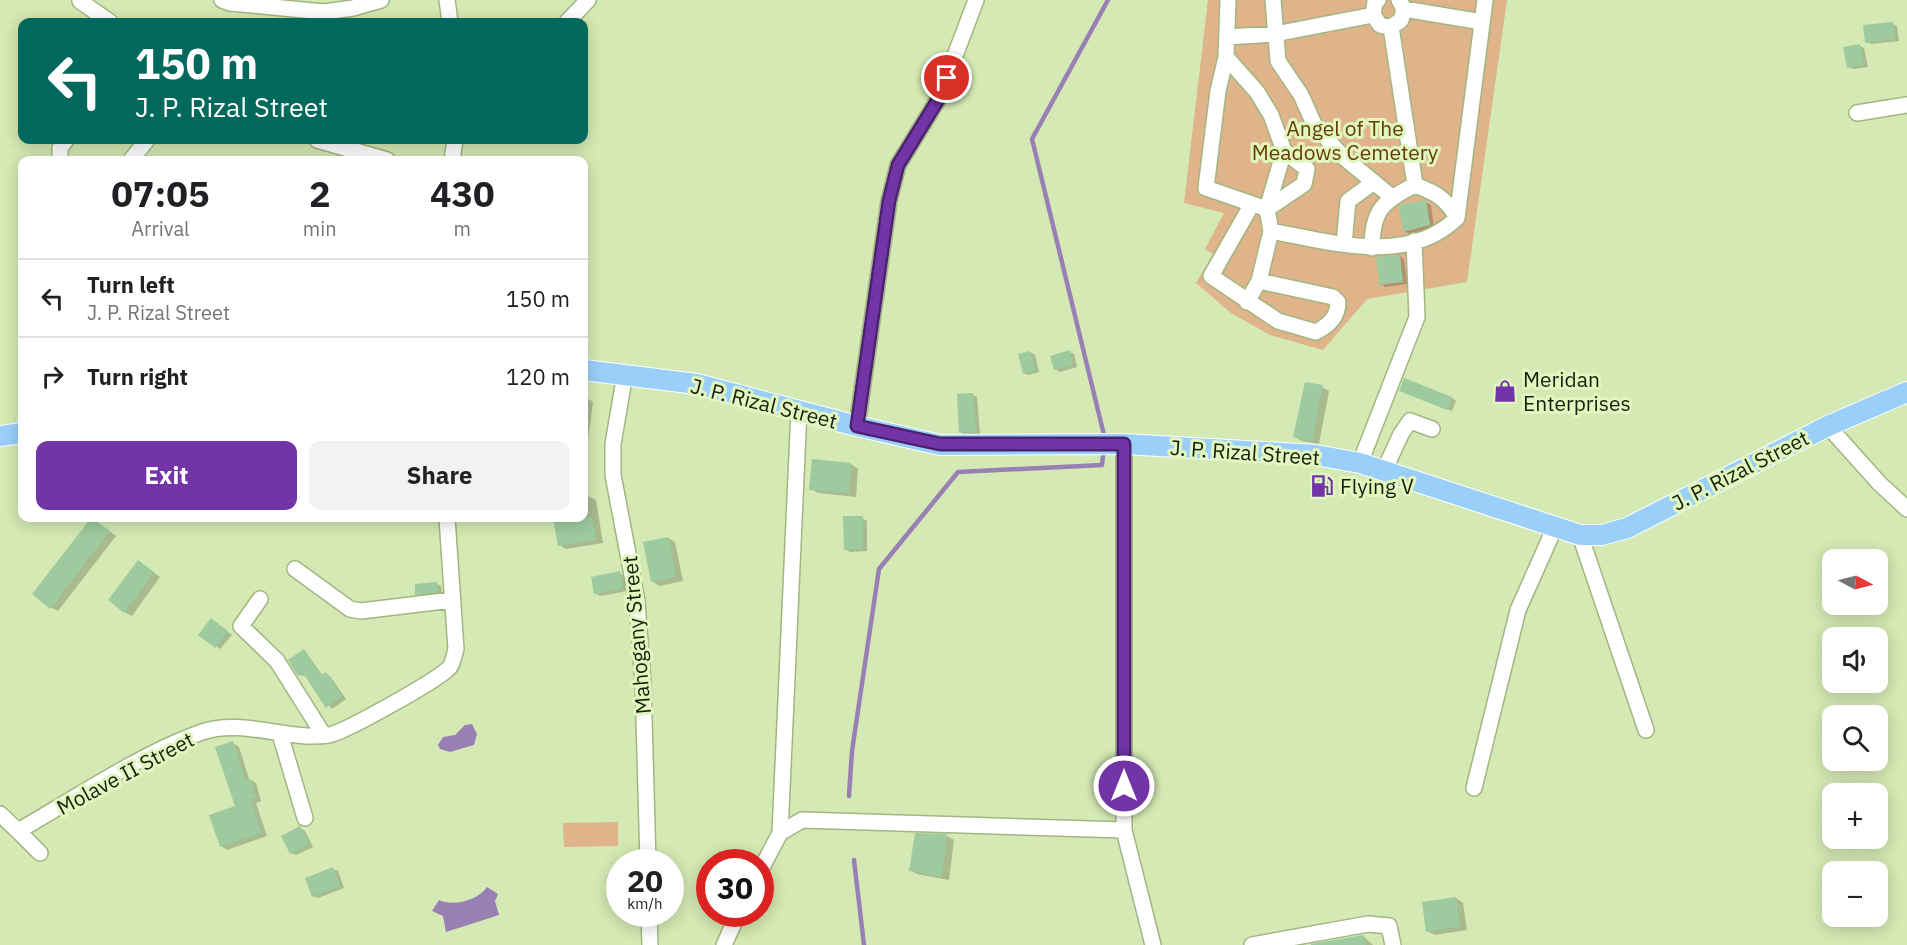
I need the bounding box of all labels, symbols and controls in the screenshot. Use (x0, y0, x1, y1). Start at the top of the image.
text: 150 m (135, 36, 258, 91)
icon: left (36, 42, 114, 120)
pin (921, 52, 972, 103)
icon: arrive (930, 61, 963, 94)
text: J. P. Rizal Street (135, 89, 328, 124)
park label: Angel of The Meadows Cemetery (1252, 114, 1439, 166)
text: 07:05 (111, 170, 210, 217)
text: 2 (309, 170, 331, 217)
text: 430 (430, 170, 495, 217)
text: Arrival (131, 215, 190, 242)
text: min (303, 215, 337, 242)
text: m (454, 215, 471, 242)
text: Turn left (87, 270, 175, 299)
icon: left (36, 282, 69, 315)
text: 150 m (506, 284, 570, 313)
text: J. P. Rizal Street (87, 299, 230, 326)
icon: right (36, 360, 69, 393)
text: Turn right (87, 362, 188, 391)
text: 120 m (506, 362, 570, 391)
place label: Meridan Enterprises (1523, 365, 1631, 417)
street label: J. P. Rizal Street (688, 371, 840, 435)
shop icon: Meridan Enterprises (1492, 378, 1518, 404)
street label: J. P. Rizal Street (1667, 423, 1813, 517)
street label: J. P. Rizal Street (1169, 433, 1321, 471)
button: Exit (36, 441, 297, 510)
button: Share (309, 441, 570, 510)
place label: Flying V (1340, 472, 1414, 500)
fuel station icon: Flying V (1309, 473, 1335, 499)
north arrow (1822, 549, 1888, 615)
map controls (1822, 549, 1888, 927)
street label: Mahogany Street (615, 555, 657, 715)
button: sound (1822, 627, 1888, 693)
button: search (1822, 705, 1888, 771)
street label: Molave II Street (52, 725, 198, 821)
position arrow (1092, 754, 1156, 818)
button: + (1822, 783, 1888, 849)
speed limit sign: 30 (696, 849, 774, 927)
text: 20 (627, 861, 663, 900)
button: − (1822, 861, 1888, 927)
text: km/h (627, 894, 663, 913)

